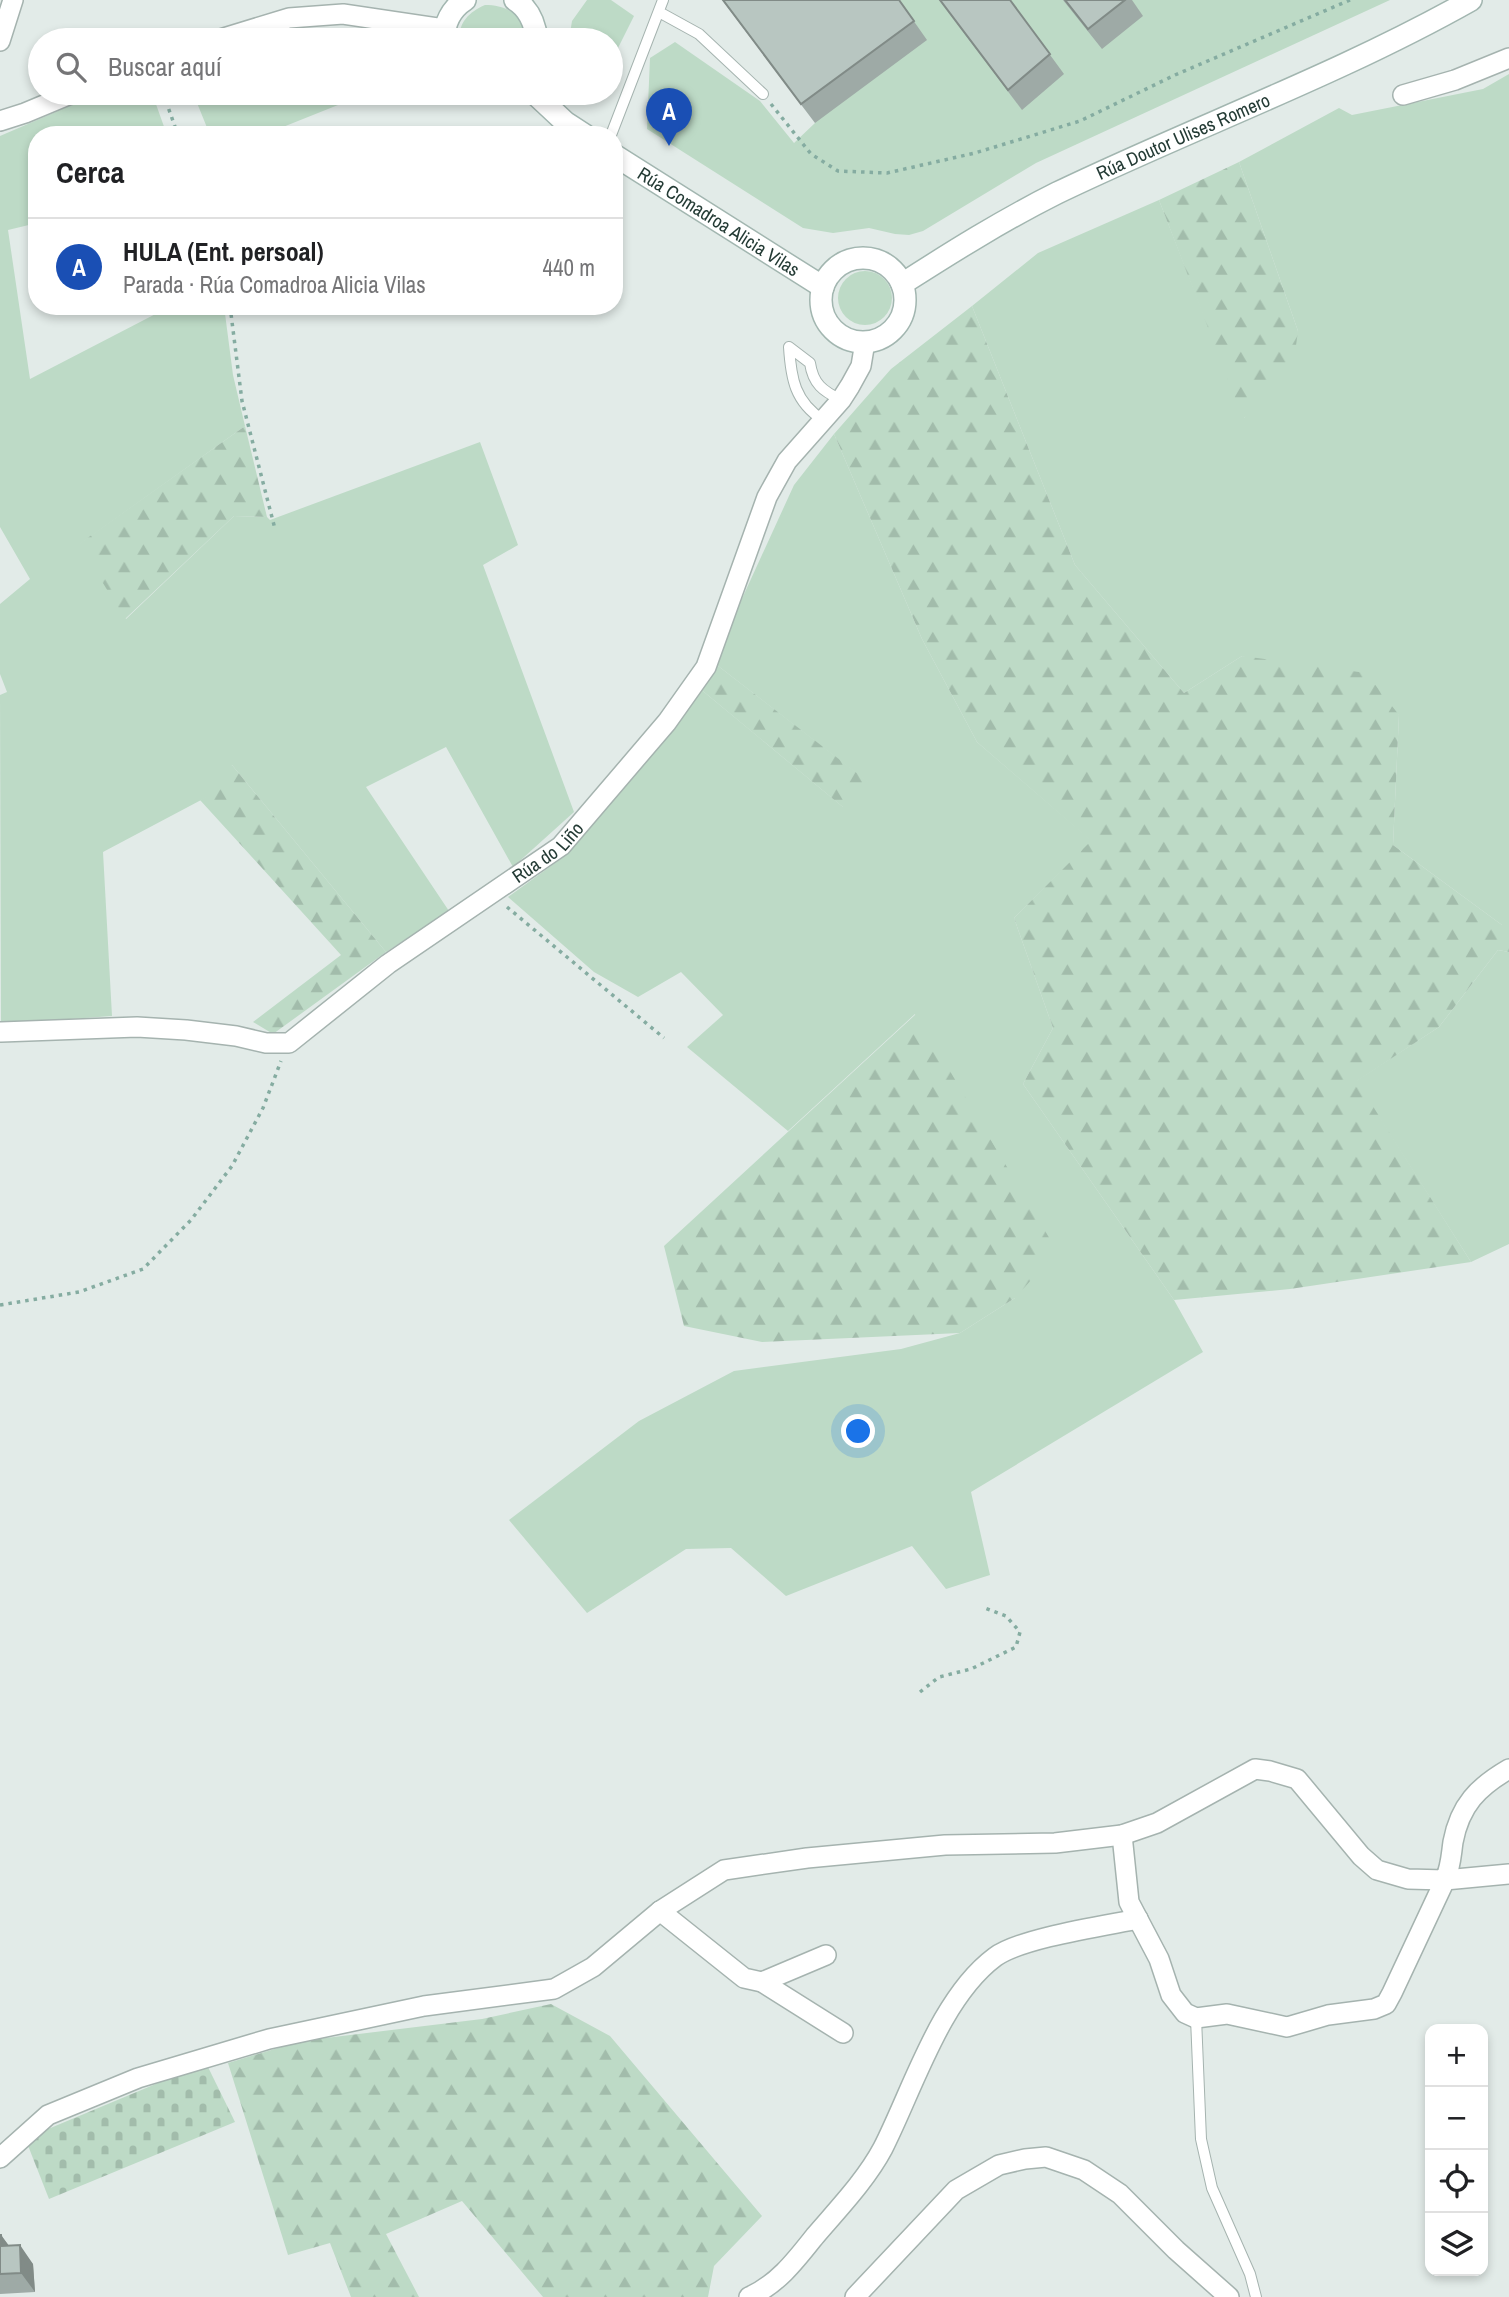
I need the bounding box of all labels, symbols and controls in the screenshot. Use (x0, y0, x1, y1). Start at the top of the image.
search box (28, 28, 623, 105)
icon: search (52, 48, 90, 86)
text: Buscar aquí (108, 49, 222, 84)
street label: Rúa Doutor Ulises Romero (1092, 87, 1274, 186)
pin: A (646, 88, 692, 146)
text: Cerca (56, 152, 124, 192)
street label: Rúa Comadroa Alicia Vilas (633, 160, 805, 282)
text: HULA (Ent. persoal) (123, 234, 324, 269)
text: A (72, 252, 86, 283)
text: 440 m (543, 252, 595, 283)
text: Parada · Rúa Comadroa Alicia Vilas (123, 269, 426, 300)
street label: Rúa do Liño (507, 816, 589, 889)
your location (841, 1414, 875, 1448)
map controls (1425, 2024, 1488, 2276)
button: + (1425, 2024, 1488, 2087)
button: − (1425, 2087, 1488, 2150)
button: locate (1425, 2150, 1488, 2213)
button: layers (1425, 2213, 1488, 2276)

